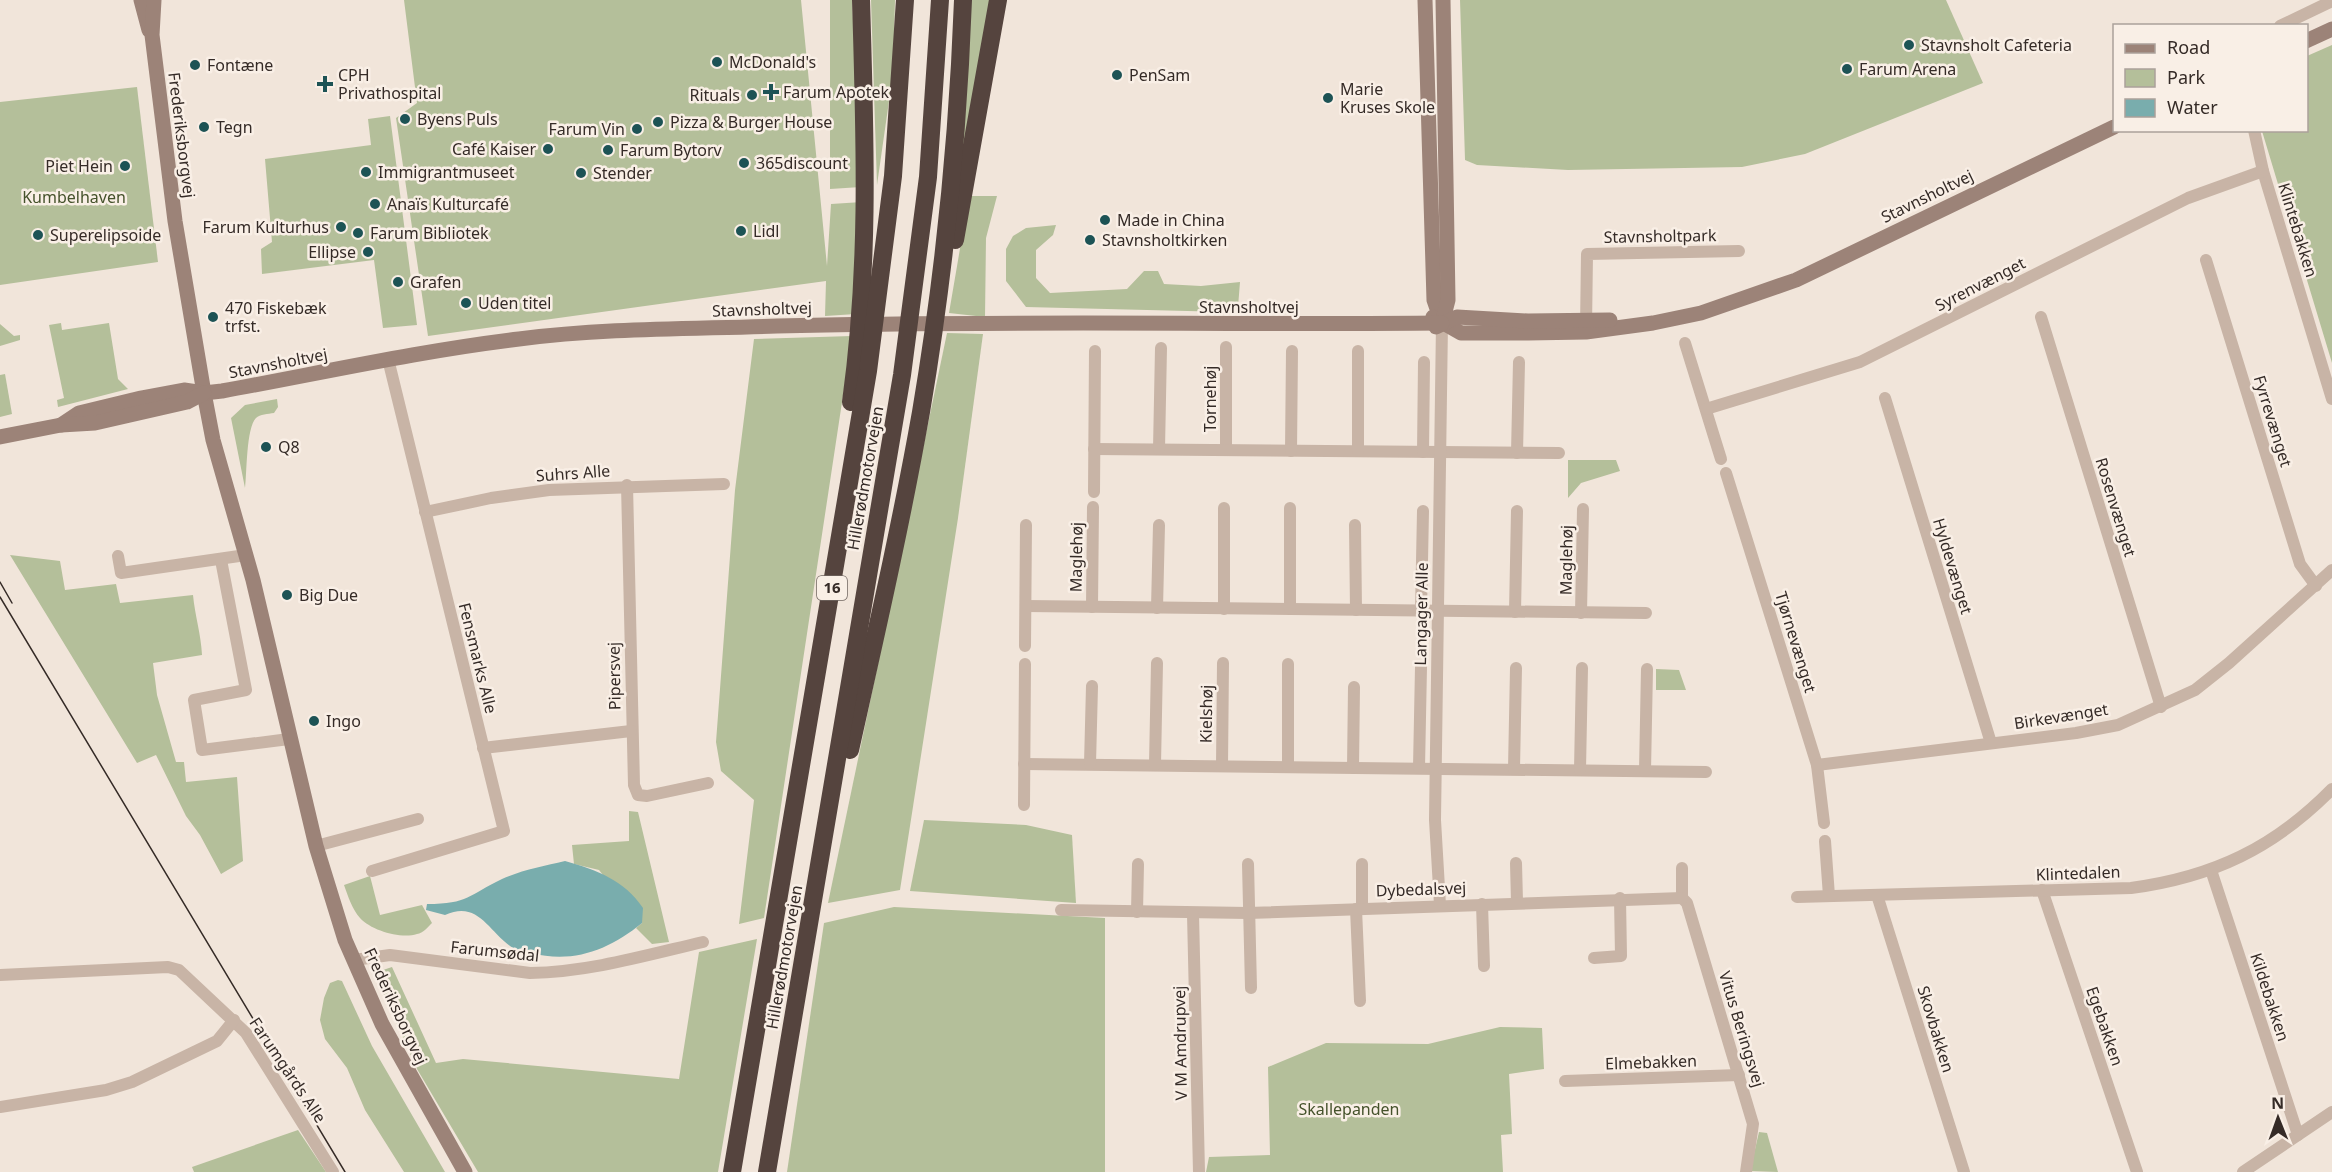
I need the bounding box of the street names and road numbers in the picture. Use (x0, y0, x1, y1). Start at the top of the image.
street label: Frederiksborgvej (163, 71, 201, 199)
street label: Stavnsholtvej (1877, 164, 1977, 228)
street label: Klintebakken (2273, 180, 2323, 280)
street label: Stavnsholtpark (1603, 224, 1717, 248)
street label: Syrenvænget (1931, 252, 2029, 316)
street label: Stavnsholtvej (712, 296, 812, 322)
street label: Stavnsholtvej (1199, 296, 1299, 318)
street label: Stavnsholtvej (227, 343, 329, 383)
street label: Tornehøj (1199, 366, 1221, 432)
street label: Fyrrevænget (2249, 373, 2297, 470)
street label: Hillerødmotorvejen (841, 404, 889, 552)
street label: Rosenvænget (2090, 455, 2142, 560)
street label: Suhrs Alle (535, 459, 611, 487)
street label: Hyldevænget (1928, 515, 1978, 617)
street label: Maglehøj (1064, 522, 1088, 592)
street label: Maglehøj (1554, 525, 1578, 595)
street label: Langager Alle (1409, 562, 1433, 666)
road number: 16 (817, 576, 847, 600)
street label: Tjørnevænget (1770, 589, 1822, 695)
street label: Fensmarks Alle (454, 600, 502, 716)
street label: Pipersvej (602, 642, 626, 710)
street label: Kielshøj (1194, 685, 1218, 743)
street label: Birkevænget (2012, 698, 2110, 734)
street label: Klintedalen (2035, 861, 2121, 885)
street label: Dybedalsvej (1375, 876, 1467, 902)
street label: Hillerødmotorvejen (760, 883, 808, 1031)
street label: Farumsødal (450, 935, 540, 967)
street label: Frederiksborgvej (359, 944, 433, 1068)
street label: Kildebakken (2245, 950, 2295, 1044)
street label: Vitus Beringsvej (1714, 968, 1770, 1090)
street label: Skovbakken (1912, 983, 1960, 1075)
street label: Egebakken (2081, 983, 2129, 1069)
street label: V M Amdrupvej (1168, 985, 1192, 1101)
street label: Farumgårds Alle (244, 1013, 332, 1127)
street label: Elmebakken (1605, 1049, 1697, 1075)

